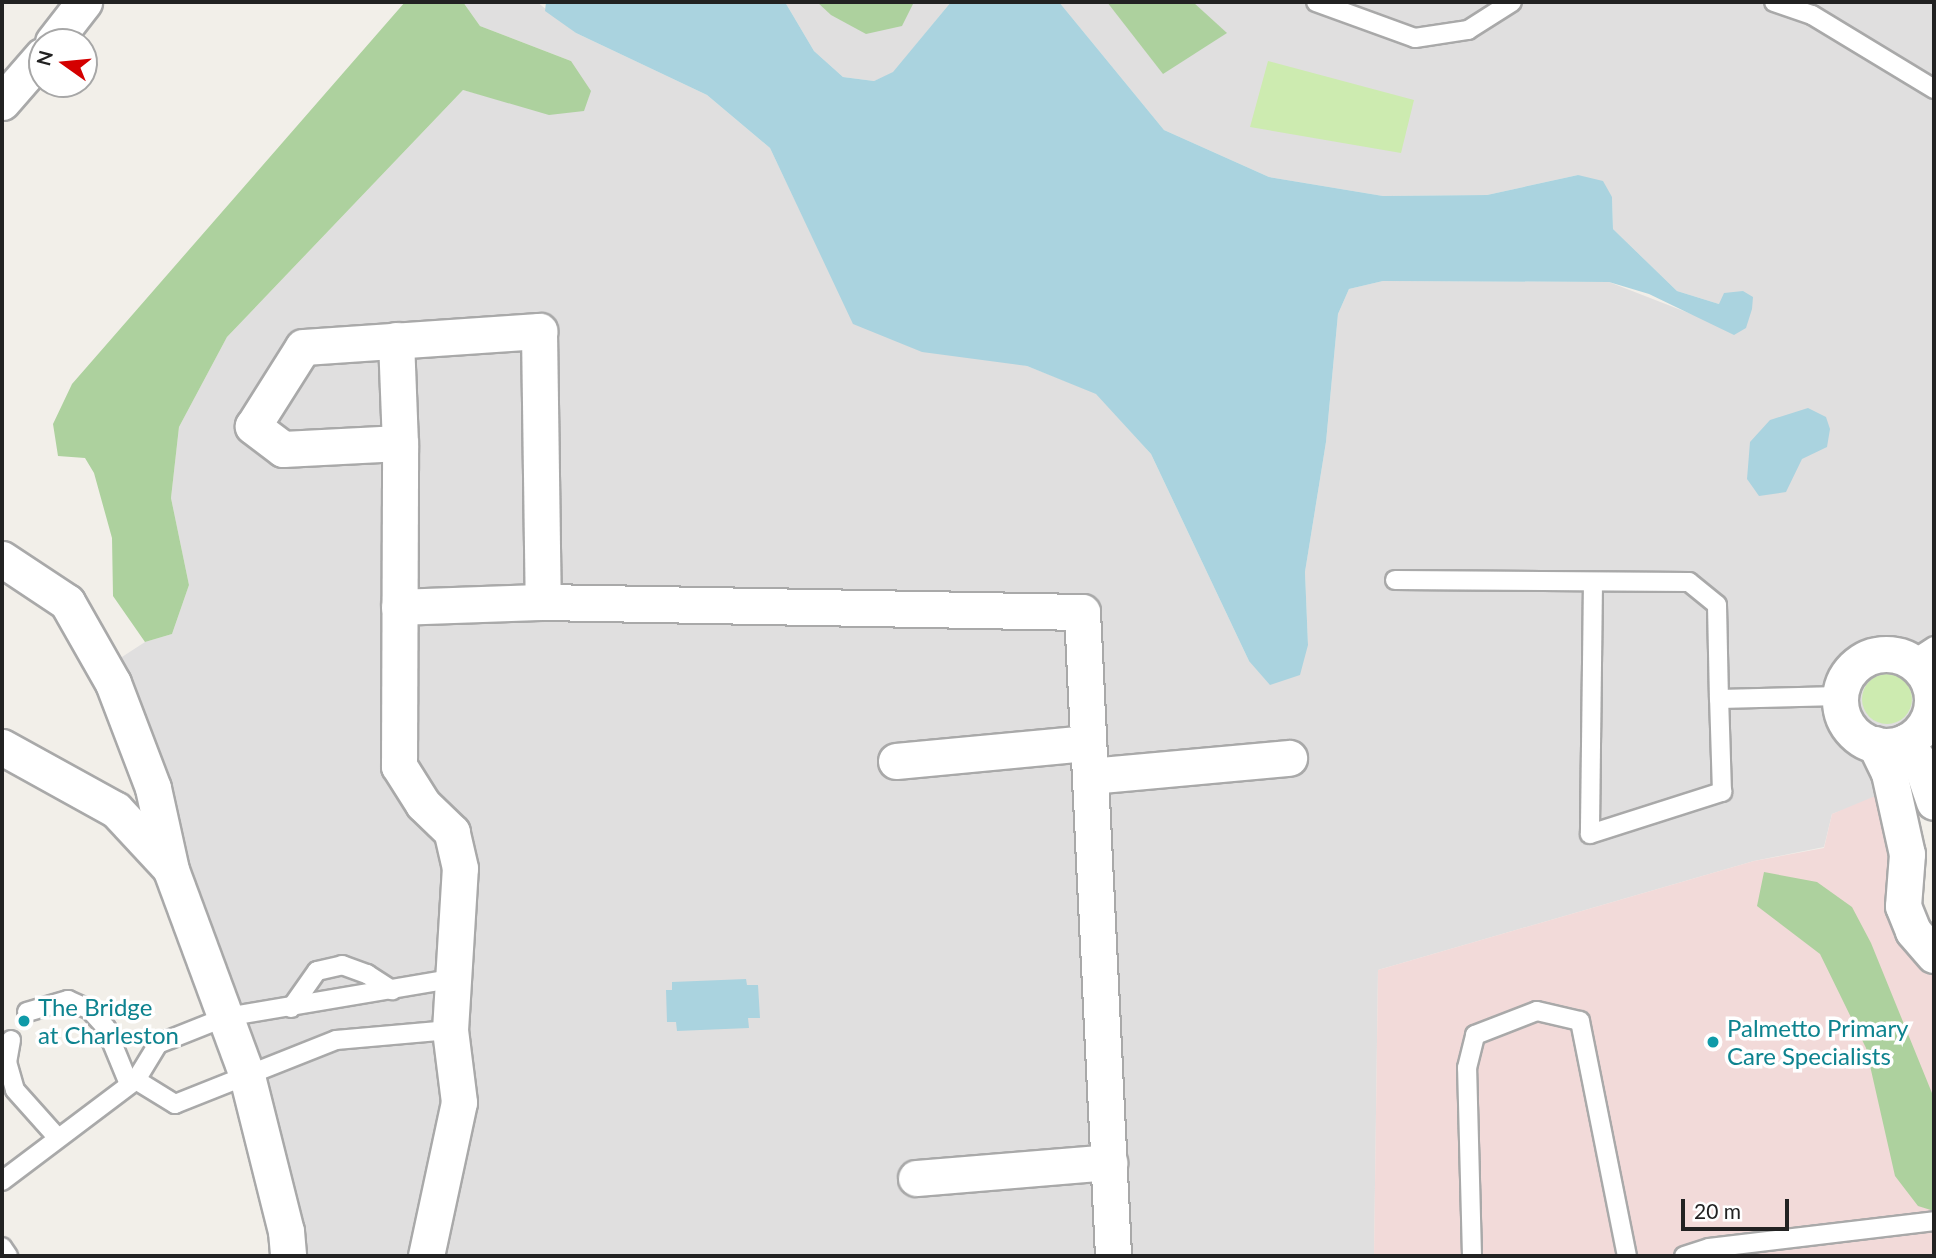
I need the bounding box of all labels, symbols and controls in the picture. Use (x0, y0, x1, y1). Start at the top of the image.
north arrow (28, 28, 98, 98)
text: N (31, 48, 57, 68)
place label: The Bridge at Charleston (38, 993, 179, 1049)
marker: The Bridge at Charleston (16, 1013, 32, 1029)
place label: Palmetto Primary Care Specialists (1727, 1014, 1908, 1070)
marker: Palmetto Primary Care Specialists (1705, 1034, 1721, 1050)
scale bar (1684, 1184, 1792, 1228)
text: 20 m (1694, 1198, 1741, 1223)

